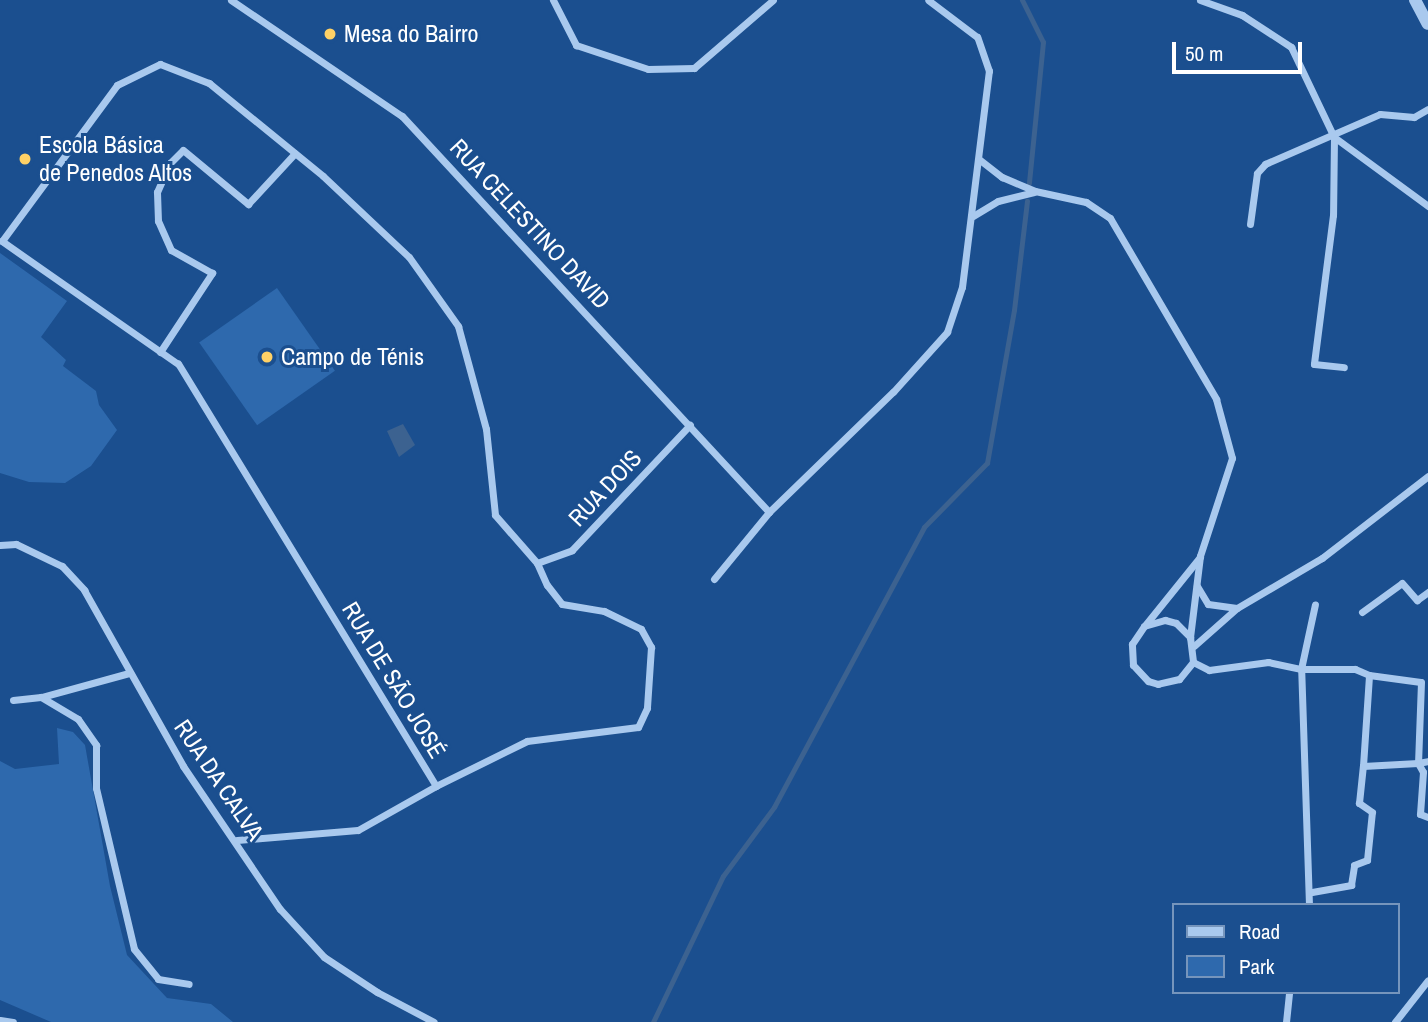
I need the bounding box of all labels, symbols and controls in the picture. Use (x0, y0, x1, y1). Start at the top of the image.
place label: Mesa do Bairro (344, 20, 479, 48)
marker: Mesa do Bairro (322, 26, 338, 42)
scale bar (1176, 28, 1306, 72)
text: 50 m (1185, 39, 1223, 68)
place label: Escola Básica de Penedos Altos (39, 131, 193, 187)
street label: RUA CELESTINO DAVID (444, 133, 616, 315)
marker: Escola Básica de Penedos Altos (17, 151, 33, 167)
place label: Campo de Ténis (281, 343, 424, 371)
marker: Campo de Ténis (259, 349, 275, 365)
street label: RUA DOIS (562, 443, 648, 533)
street label: RUA DE SÃO JOSÉ (336, 596, 452, 764)
street label: RUA DA CALVA (168, 713, 270, 847)
legend (1172, 903, 1400, 994)
text: Road (1239, 917, 1280, 946)
text: Park (1239, 952, 1274, 981)

